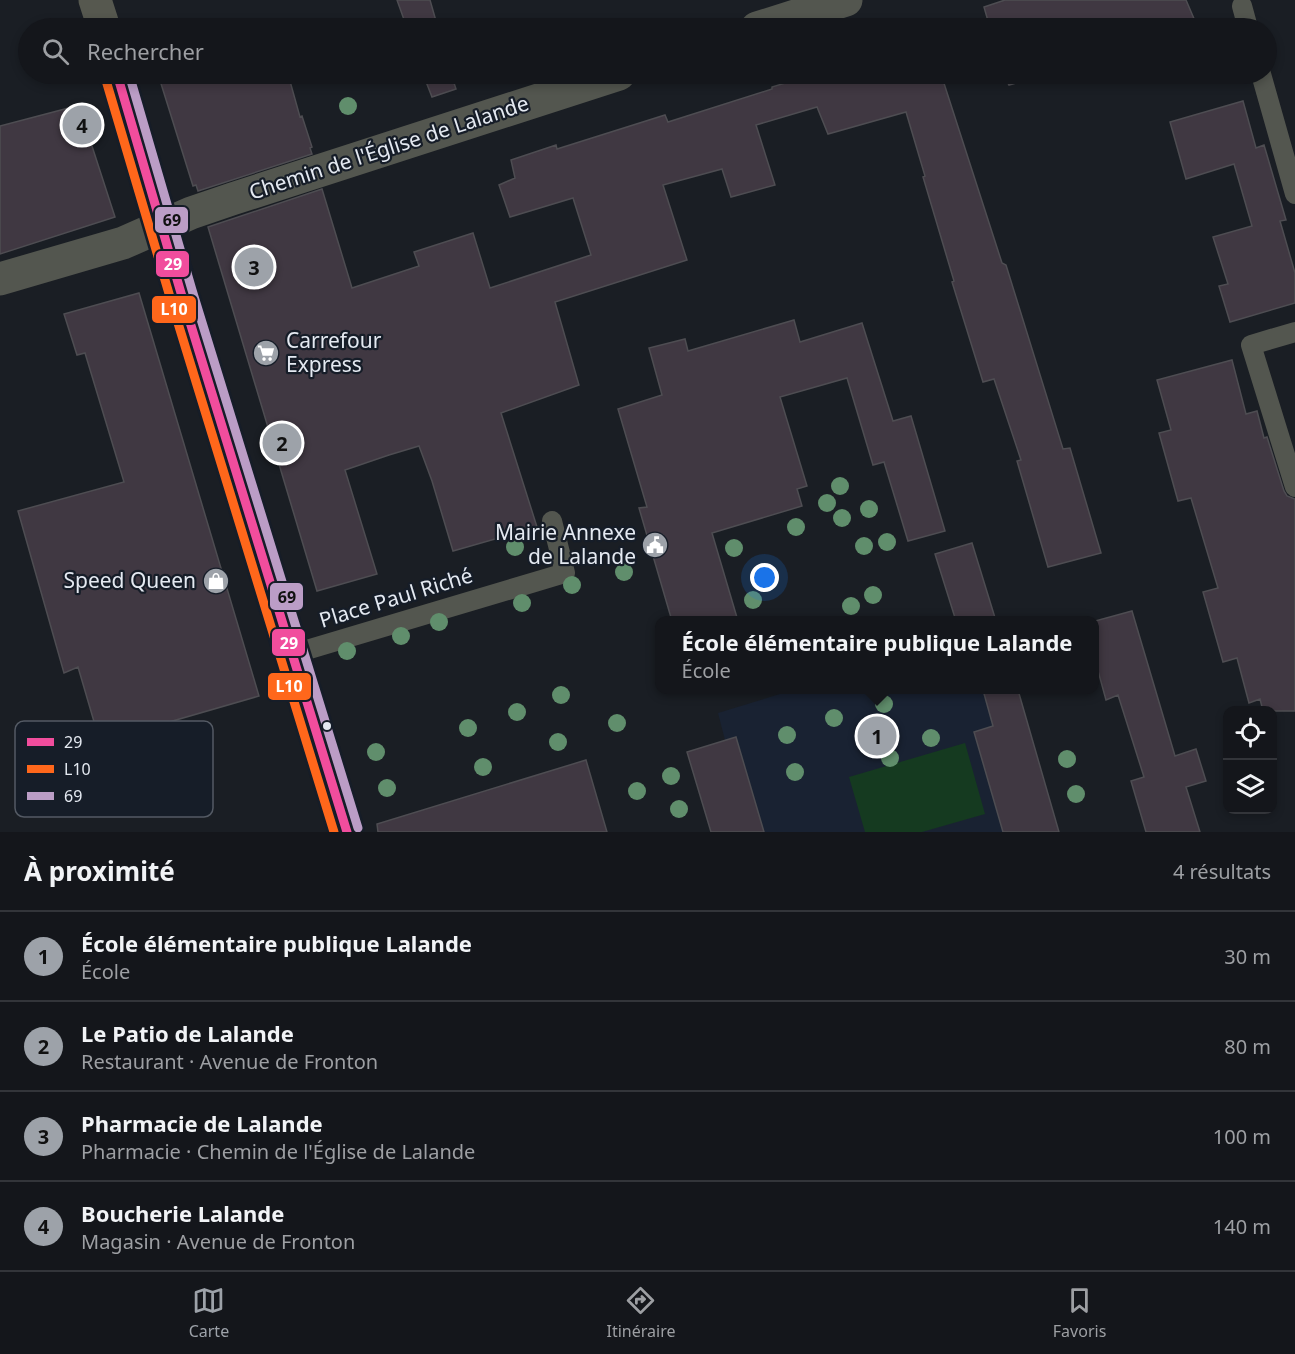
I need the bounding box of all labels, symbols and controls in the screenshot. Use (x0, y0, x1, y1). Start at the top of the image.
search box (18, 18, 1277, 84)
icon: search (39, 35, 72, 68)
text: Rechercher (87, 36, 204, 66)
street label: Chemin de l'Église de Lalande (245, 89, 532, 206)
pin: 4 (62, 102, 101, 148)
line badge: 69 (154, 206, 189, 234)
text: 69 (163, 209, 181, 231)
pin: 3 (234, 244, 274, 290)
line badge: 29 (155, 250, 190, 278)
text: 29 (164, 253, 182, 275)
line badge: L10 (151, 295, 197, 324)
text: L10 (160, 298, 188, 320)
place label: Carrefour Express (286, 326, 382, 378)
supermarket icon: Carrefour Express (251, 338, 281, 368)
pin: 2 (262, 420, 302, 466)
place label: Mairie Annexe de Lalande (495, 518, 636, 570)
public building icon: Mairie Annexe de Lalande (640, 530, 670, 560)
street label: Place Paul Riché (316, 560, 476, 634)
your location (750, 563, 779, 592)
place label: Speed Queen (63, 566, 196, 594)
shop icon: Speed Queen (201, 566, 231, 596)
line badge: 69 (269, 582, 304, 611)
text: 69 (278, 586, 296, 608)
popup (655, 616, 1099, 694)
text: École élémentaire publique Lalande (682, 627, 1072, 657)
line badge: 29 (271, 628, 306, 657)
text: 29 (280, 632, 298, 654)
text: École (682, 657, 731, 684)
line badge: L10 (267, 672, 312, 701)
text: L10 (275, 675, 303, 697)
map controls (1223, 706, 1277, 814)
button: locate (1223, 706, 1277, 760)
pin: 1 (858, 714, 896, 758)
unlabelled marker (321, 720, 333, 732)
legend (15, 721, 213, 817)
text: 29 (64, 731, 82, 753)
text: L10 (64, 758, 91, 780)
button: layers (1223, 760, 1277, 814)
text: 69 (64, 785, 82, 807)
text: À proximité (24, 853, 175, 889)
text: 4 résultats (1173, 858, 1271, 885)
text: École élémentaire publique Lalande (81, 928, 472, 958)
text: 1 (38, 943, 49, 970)
text: 30 m (1224, 943, 1271, 970)
text: École (81, 958, 130, 985)
text: Le Patio de Lalande (81, 1018, 294, 1048)
text: 2 (38, 1033, 49, 1060)
text: 80 m (1224, 1033, 1271, 1060)
text: Restaurant · Avenue de Fronton (81, 1048, 378, 1075)
text: Pharmacie de Lalande (81, 1108, 323, 1138)
text: 3 (38, 1123, 49, 1150)
text: 100 m (1213, 1123, 1271, 1150)
text: Pharmacie · Chemin de l'Église de Lalande (81, 1138, 475, 1165)
text: Boucherie Lalande (81, 1198, 284, 1228)
text: 4 (38, 1213, 49, 1240)
text: 140 m (1213, 1213, 1271, 1240)
text: Magasin · Avenue de Fronton (81, 1228, 355, 1255)
tab: Carte (189, 1284, 229, 1342)
tab: Itinéraire (607, 1284, 675, 1342)
tab: Favoris (1053, 1284, 1106, 1342)

